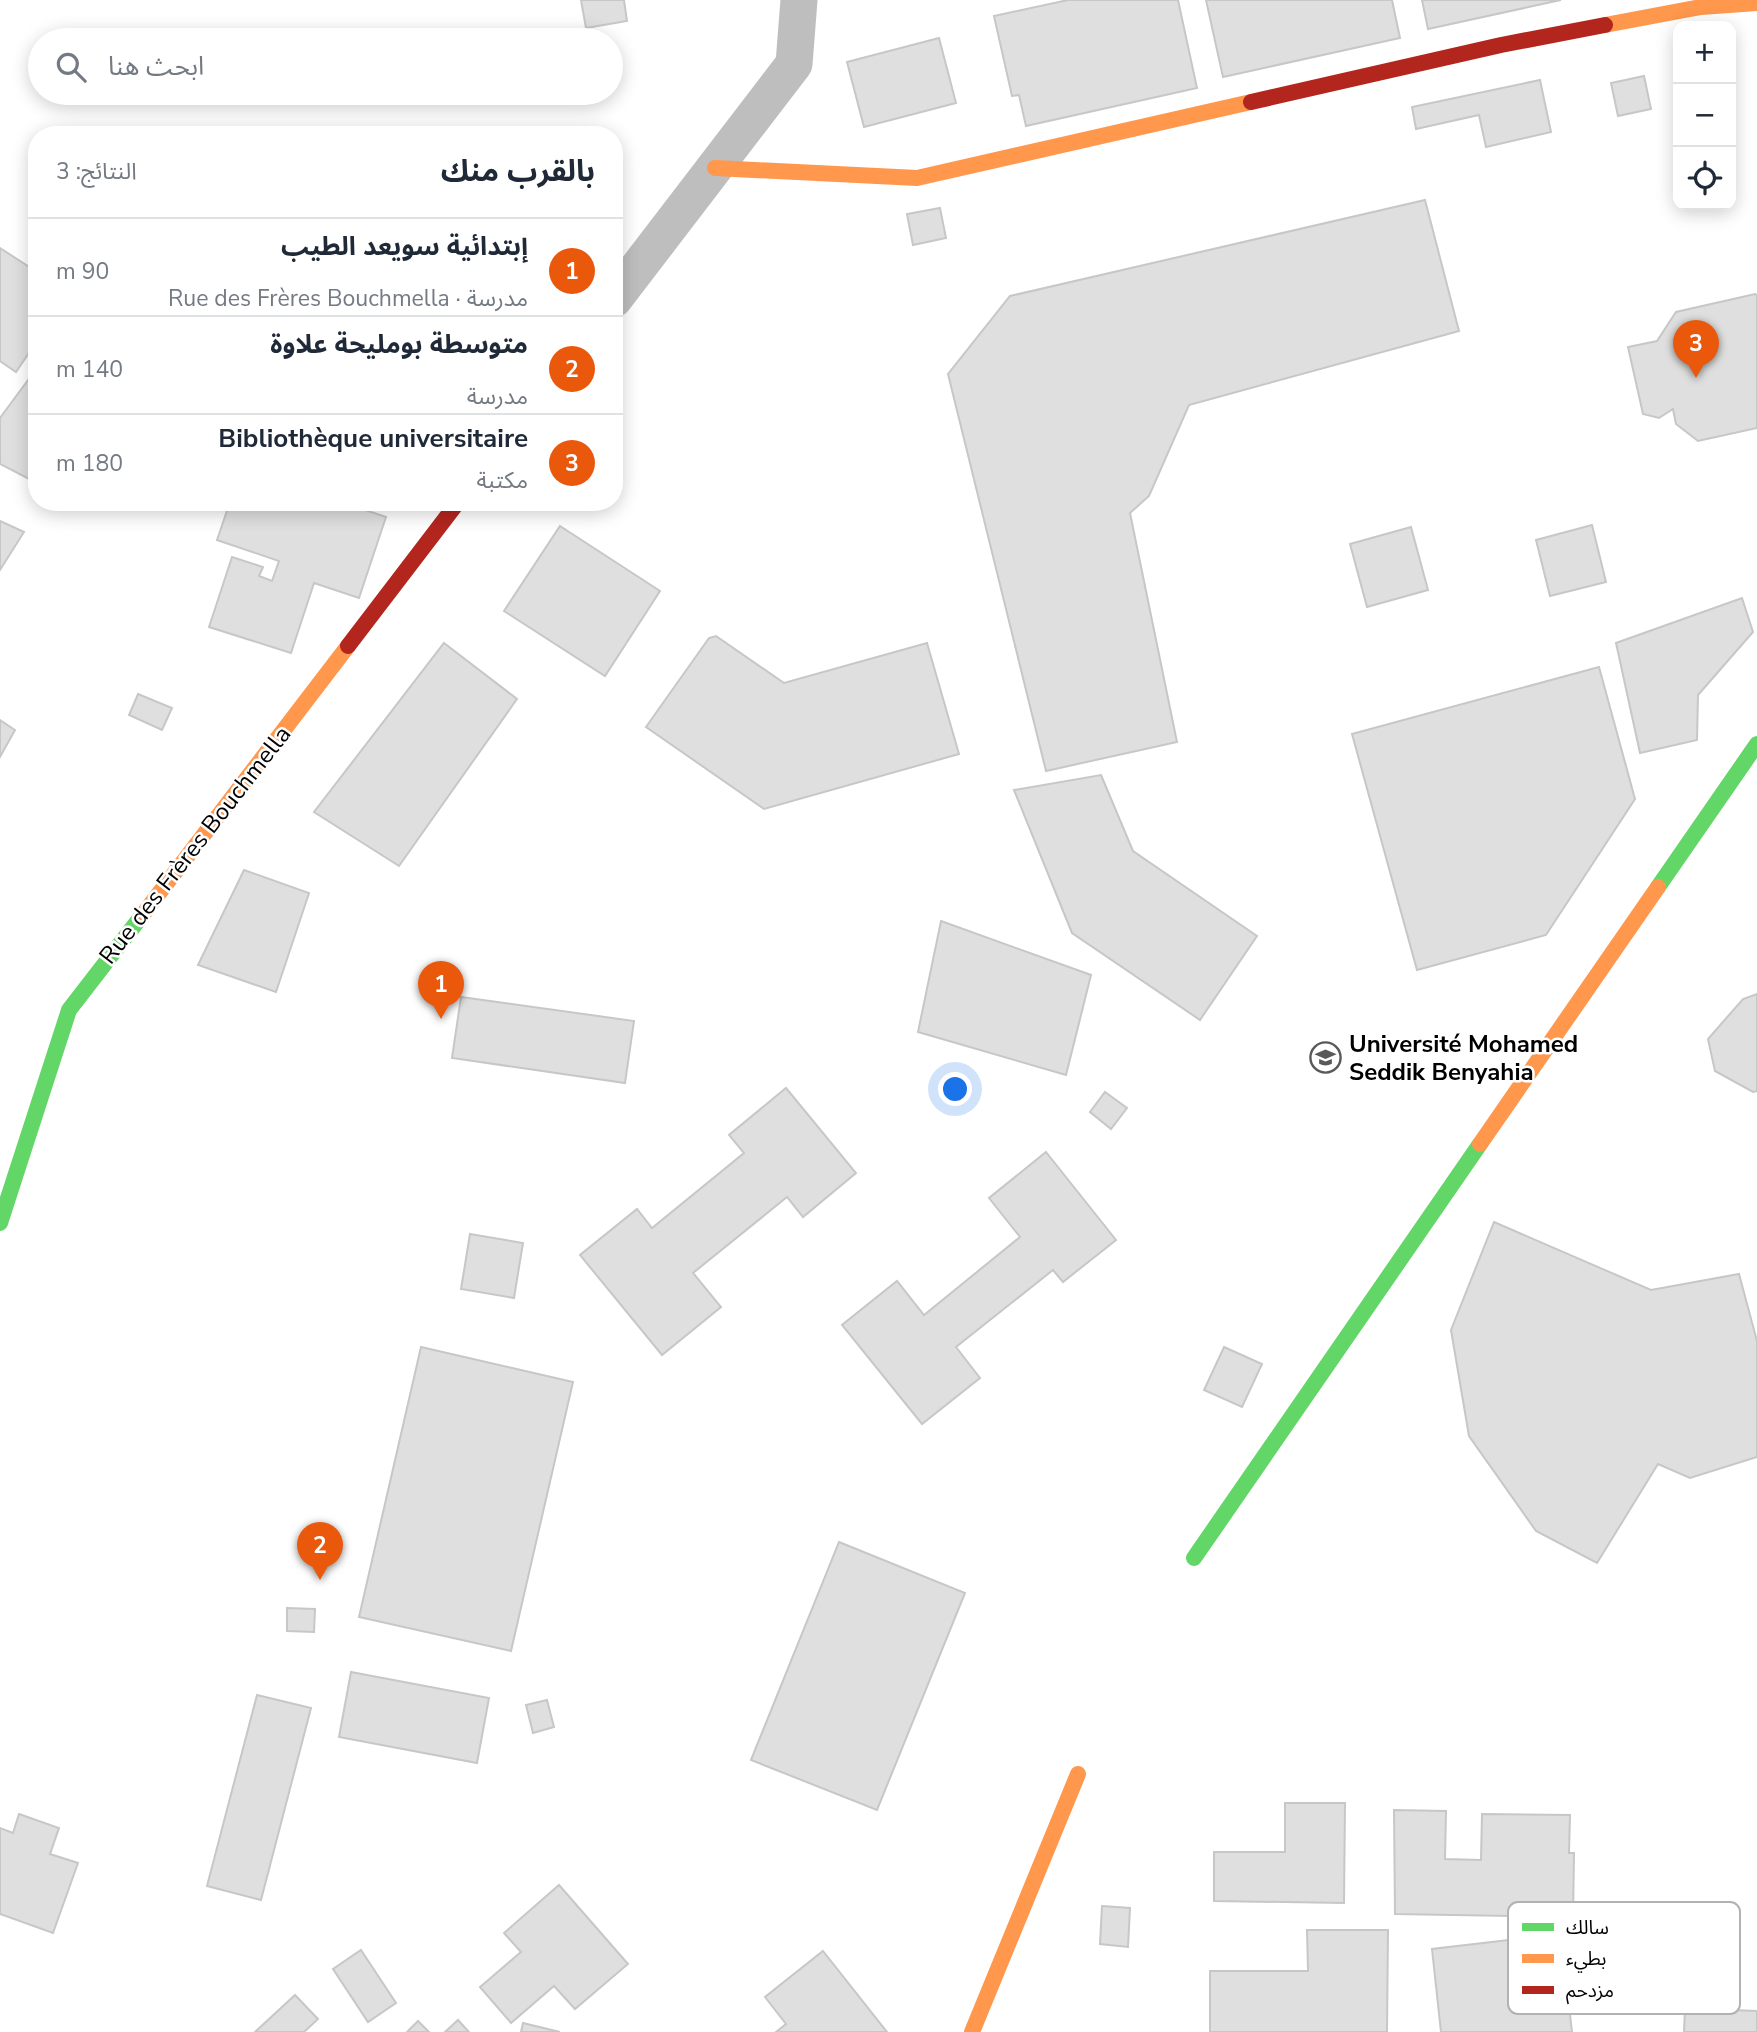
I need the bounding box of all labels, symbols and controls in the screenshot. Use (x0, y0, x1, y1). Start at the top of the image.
map controls (1673, 21, 1736, 210)
button: + (1673, 21, 1736, 84)
search box (28, 28, 623, 105)
icon: search (52, 48, 90, 86)
text: ابحث هنا (108, 49, 204, 84)
button: − (1673, 84, 1736, 147)
button: locate (1673, 147, 1736, 210)
text: بالقرب منك (441, 151, 595, 192)
text: النتائج: 3 (56, 156, 137, 187)
text: إبتدائية سويعد الطيب (281, 229, 528, 264)
text: 90 m (56, 256, 109, 287)
text: 1 (565, 256, 579, 287)
text: مدرسة · Rue des Frères Bouchmella (168, 283, 528, 314)
pin: 3 (1673, 320, 1719, 378)
text: متوسطة بومليحة علاوة (270, 327, 528, 362)
text: 140 m (56, 354, 123, 385)
text: 2 (565, 354, 579, 385)
text: مدرسة (467, 381, 528, 412)
text: Bibliothèque universitaire (218, 421, 528, 456)
text: 180 m (56, 448, 123, 479)
text: 3 (565, 448, 579, 479)
text: مكتبة (477, 465, 528, 496)
street label: Rue des Frères Bouchmella (92, 719, 298, 971)
pin: 1 (418, 961, 464, 1019)
place label: Université Mohamed Seddik Benyahia (1349, 1028, 1578, 1088)
school or university icon: Université Mohamed Seddik Benyahia (1309, 1041, 1343, 1075)
your location (938, 1072, 972, 1106)
pin: 2 (297, 1522, 343, 1580)
legend (1508, 1902, 1740, 2014)
text: سالك (1566, 1915, 1609, 1941)
text: بطيء (1566, 1946, 1606, 1973)
text: مزدحم (1566, 1978, 1614, 2005)

